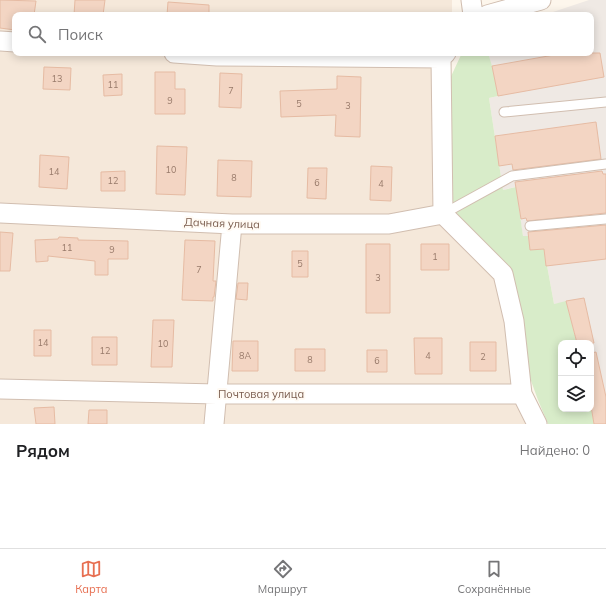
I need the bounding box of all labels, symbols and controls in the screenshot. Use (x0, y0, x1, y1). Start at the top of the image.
search box (12, 12, 594, 56)
icon: search (26, 23, 48, 45)
text: Поиск (58, 25, 103, 44)
house number: 13 (52, 73, 62, 84)
house number: 11 (108, 79, 118, 90)
house number: 7 (228, 85, 234, 96)
house number: 9 (167, 95, 173, 106)
house number: 5 (296, 98, 302, 109)
house number: 3 (345, 100, 351, 111)
house number: 10 (166, 164, 176, 175)
house number: 14 (49, 166, 60, 177)
house number: 8 (231, 172, 237, 183)
house number: 12 (108, 175, 118, 186)
house number: 6 (314, 177, 320, 188)
house number: 4 (378, 178, 384, 189)
street label: Дачная улица (184, 215, 260, 231)
house number: 11 (62, 242, 72, 253)
house number: 9 (109, 244, 115, 255)
house number: 1 (432, 251, 438, 262)
house number: 5 (297, 258, 303, 269)
house number: 7 (196, 264, 202, 275)
house number: 3 (375, 272, 381, 283)
house number: 14 (38, 337, 49, 348)
house number: 10 (158, 338, 168, 349)
map controls (558, 340, 594, 412)
button: locate (558, 340, 594, 376)
house number: 12 (100, 345, 110, 356)
house number: 8А (239, 350, 251, 361)
house number: 4 (425, 350, 431, 361)
house number: 2 (480, 351, 486, 362)
house number: 8 (307, 354, 313, 365)
house number: 6 (374, 355, 380, 366)
button: layers (558, 376, 594, 412)
street label: Почтовая улица (218, 387, 304, 401)
text: Рядом (16, 440, 70, 461)
text: Найдено: 0 (520, 442, 590, 458)
tab: Карта (75, 558, 108, 596)
tab: Маршрут (258, 558, 307, 596)
tab: Сохранённые (458, 558, 531, 596)

